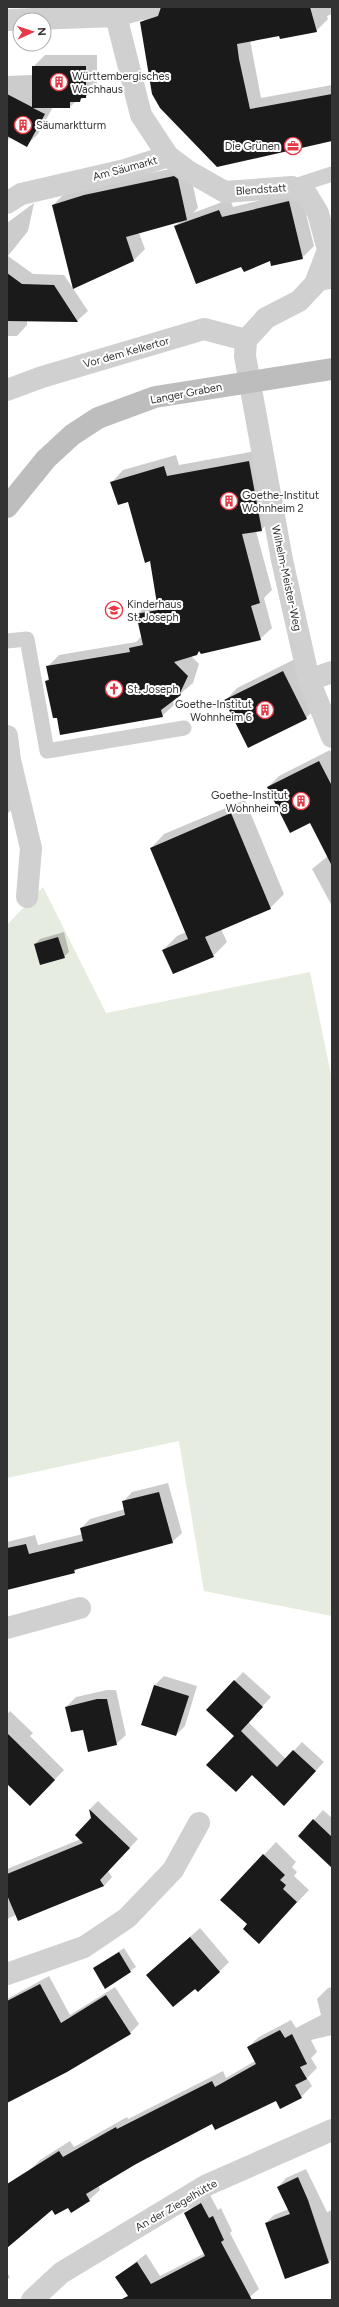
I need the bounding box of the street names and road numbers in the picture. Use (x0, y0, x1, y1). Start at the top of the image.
street label: Am Säumarkt (91, 154, 159, 183)
street label: Blendstatt (235, 181, 287, 198)
street label: Vor dem Kelkertor (82, 334, 171, 371)
street label: Langer Graben (149, 380, 223, 407)
street label: Wilhelm-Meister-Weg (269, 524, 304, 632)
street label: An der Ziegelhütte (133, 2177, 219, 2234)

